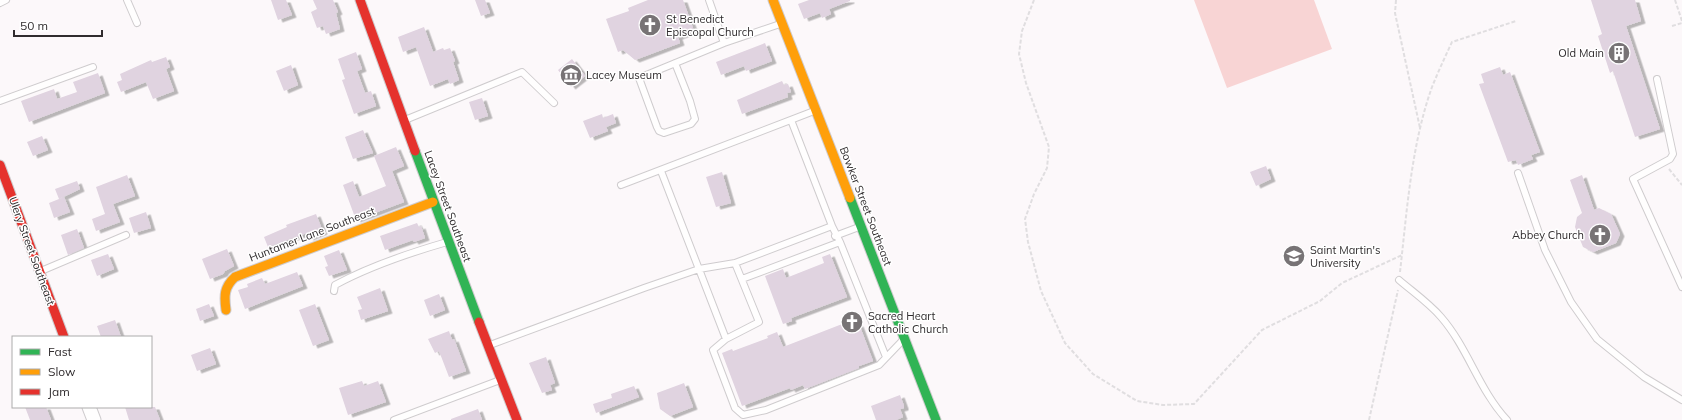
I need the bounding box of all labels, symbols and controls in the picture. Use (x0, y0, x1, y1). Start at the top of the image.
scale bar (14, 12, 102, 38)
church icon: St Benedict Episcopal Church (637, 12, 663, 38)
place label: St Benedict Episcopal Church (666, 12, 754, 39)
text: 50 m (20, 18, 48, 33)
building icon: Old Main (1606, 40, 1632, 66)
place label: Old Main (1558, 46, 1604, 60)
museum icon: Lacey Museum (558, 62, 584, 88)
place label: Lacey Museum (586, 68, 662, 82)
street label: Bowker Street Southeast (837, 144, 895, 268)
street label: Lacey Street Southeast (421, 148, 475, 264)
street label: Ulery Street Southeast (6, 195, 58, 307)
street label: Huntamer Lane Southeast (247, 203, 377, 264)
church icon: Abbey Church (1587, 222, 1613, 248)
place label: Abbey Church (1512, 228, 1584, 242)
school or university icon: Saint Martin's University (1281, 243, 1307, 269)
place label: Saint Martin's University (1310, 243, 1380, 270)
church icon: Sacred Heart Catholic Church (839, 309, 865, 335)
place label: Sacred Heart Catholic Church (868, 309, 948, 336)
legend (12, 336, 152, 408)
text: Fast (48, 344, 72, 359)
text: Slow (48, 364, 76, 379)
text: Jam (48, 384, 70, 399)

